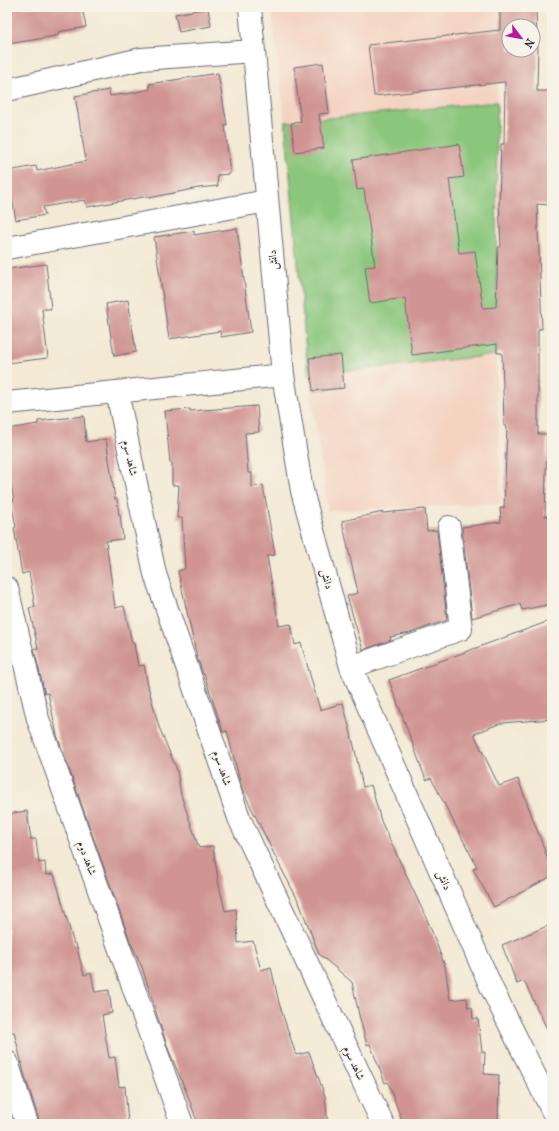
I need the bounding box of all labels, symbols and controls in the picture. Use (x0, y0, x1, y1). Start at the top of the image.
north arrow (501, 18, 541, 58)
text: N (521, 36, 537, 51)
street label: دانش (266, 249, 281, 271)
street label: شاهد سوم (117, 439, 140, 478)
street label: دانش (317, 567, 336, 591)
street label: شاهد سوم (207, 749, 234, 788)
street label: شاهد دوم (72, 839, 99, 878)
street label: دانش (433, 868, 454, 892)
street label: شاهد سوم (338, 1044, 368, 1083)

